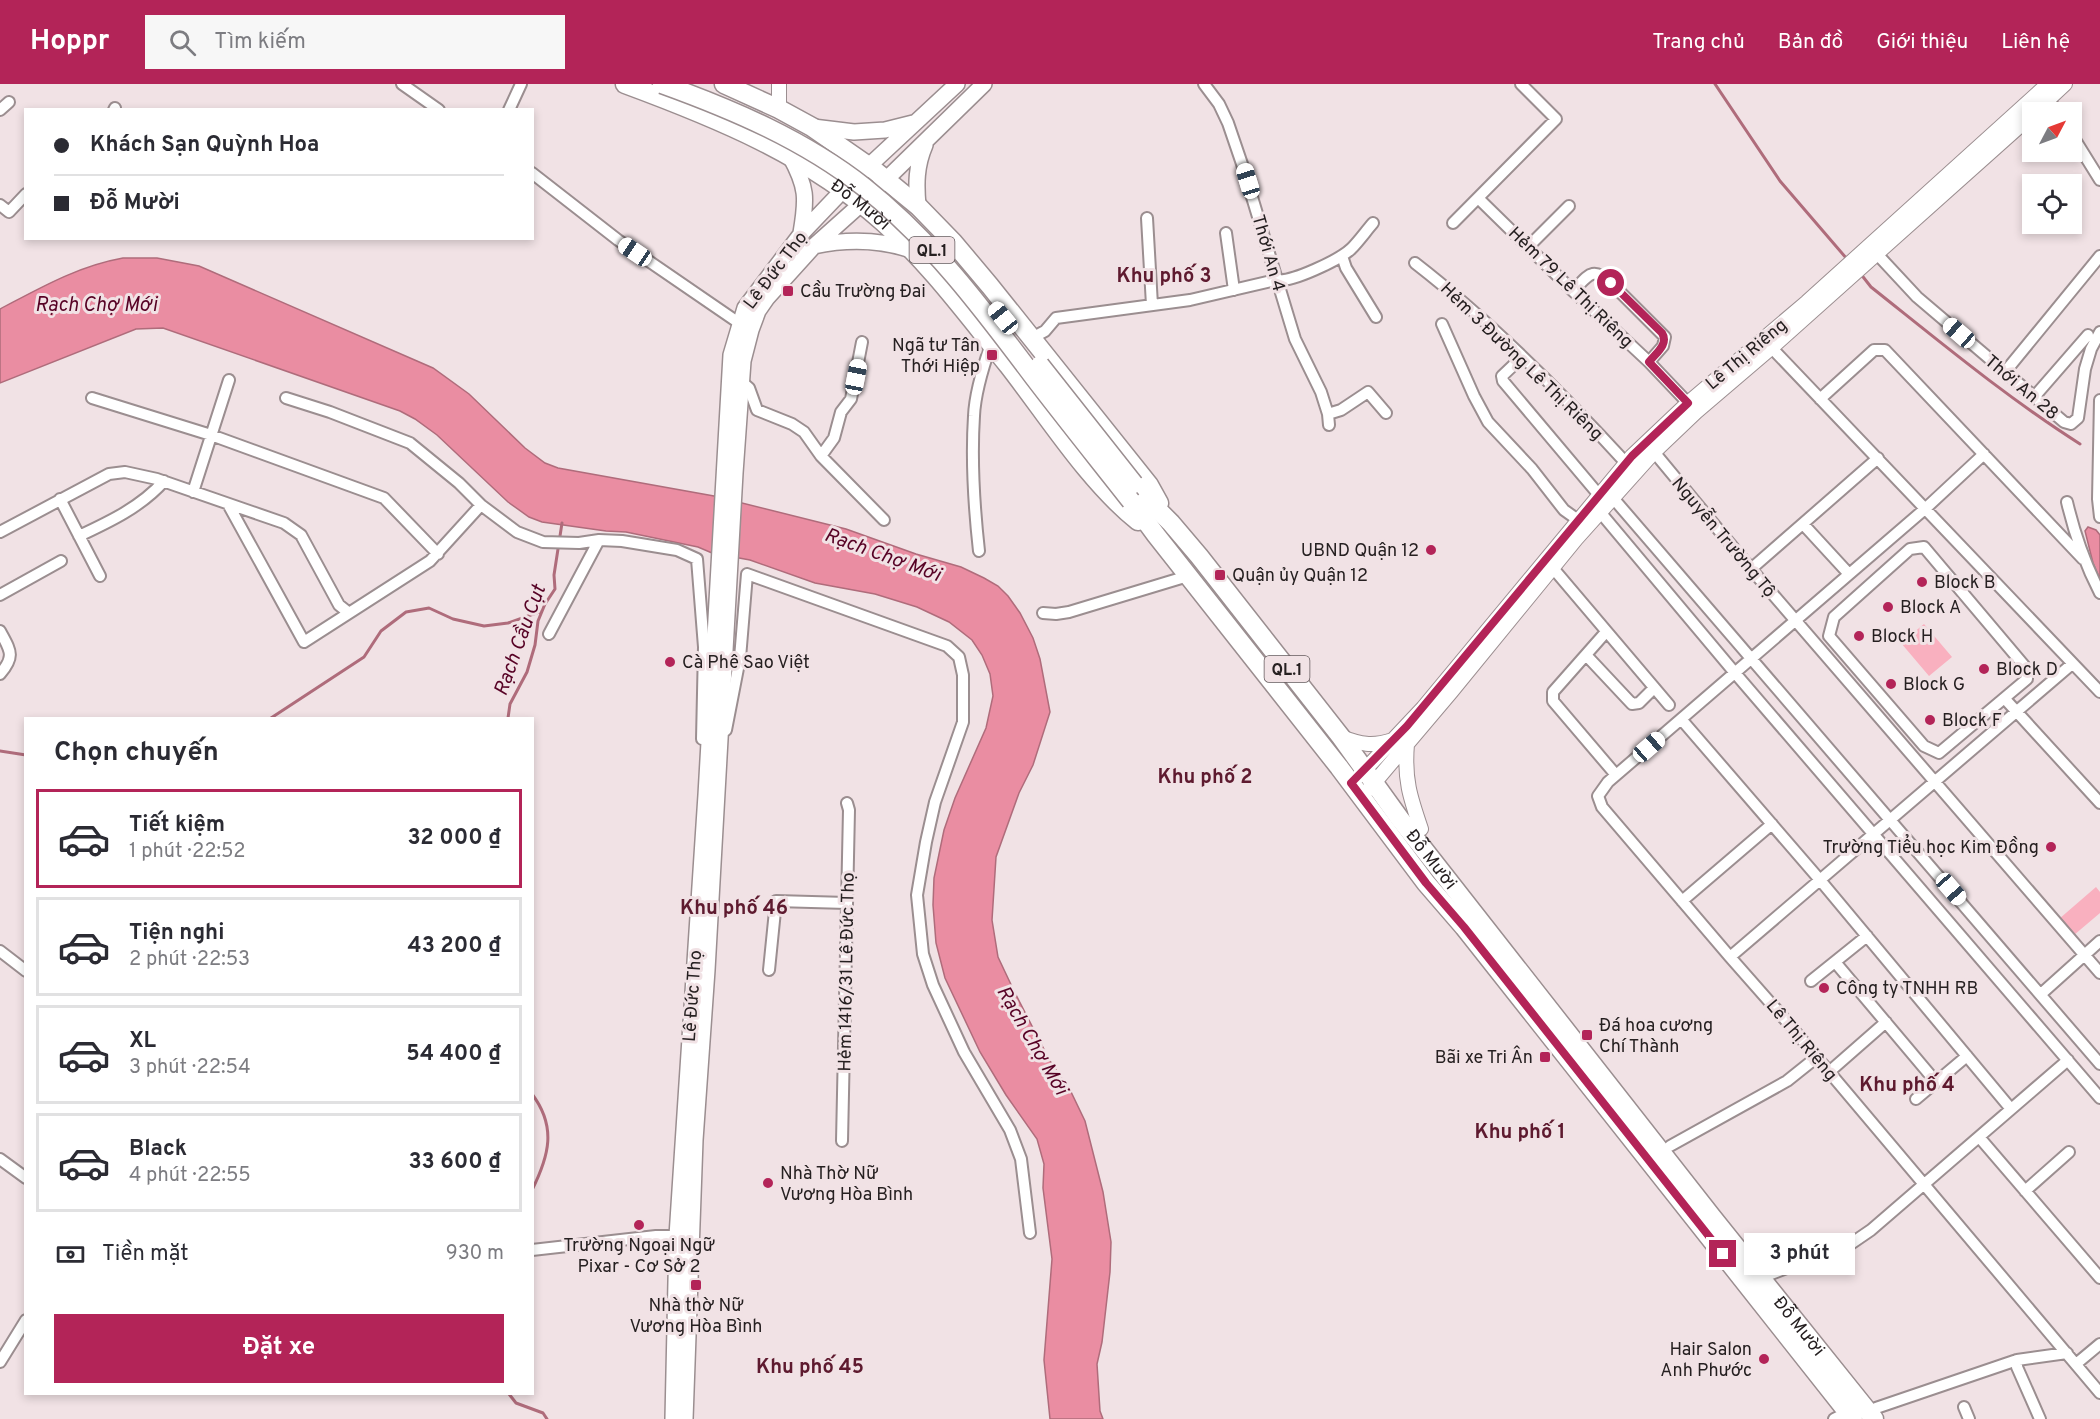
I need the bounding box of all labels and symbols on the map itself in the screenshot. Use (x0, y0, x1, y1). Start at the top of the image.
north arrow (2022, 102, 2082, 162)
car (1234, 161, 1262, 201)
street label: Đỗ Mười (825, 175, 895, 236)
street label: Thới An 4 (1246, 212, 1290, 295)
street label: Hẻm 79 Lê Thị Riêng (1503, 222, 1637, 354)
street label: Lê Đức Thọ (739, 227, 813, 315)
car (615, 234, 655, 270)
road number: QL.1 (910, 237, 954, 263)
district label: Khu phố 3 (1117, 263, 1211, 290)
route start (1597, 269, 1624, 296)
street label: Hẻm 3 Đường Lê Thị Riêng (1435, 278, 1607, 446)
place label: Cầu Trường Đai (800, 280, 926, 304)
marker: Cầu Trường Đai (781, 284, 795, 298)
water label: Rạch Chợ Mới (35, 293, 158, 319)
car (985, 298, 1021, 338)
street label: Lê Thị Riêng (1701, 314, 1792, 396)
car (1940, 314, 1978, 352)
place label: Ngã tư Tân Thới Hiệp (892, 335, 980, 379)
marker: Ngã tư Tân Thới Hiệp (985, 348, 999, 362)
street label: Thới An 28 (1979, 350, 2063, 426)
car (844, 358, 868, 396)
street label: Nguyễn Trường Tộ (1666, 472, 1781, 603)
water label: Rạch Chợ Mới (820, 523, 945, 589)
place label: UBND Quận 12 (1301, 540, 1419, 563)
marker: UBND Quận 12 (1424, 543, 1438, 557)
place label: Quận ủy Quận 12 (1232, 565, 1368, 588)
marker: Quận ủy Quận 12 (1213, 568, 1227, 582)
place label: Block B (1934, 572, 1995, 595)
marker: Block B (1915, 575, 1929, 589)
water label: Rạch Cầu Cụt (488, 580, 553, 700)
place label: Block A (1900, 597, 1961, 620)
marker: Block A (1881, 600, 1895, 614)
place label: Block H (1871, 626, 1933, 649)
marker: Block H (1852, 629, 1866, 643)
place label: Cà Phê Sao Việt (682, 652, 810, 675)
marker: Cà Phê Sao Việt (663, 655, 677, 669)
road number: QL.1 (1264, 656, 1310, 682)
place label: Block D (1996, 659, 2058, 682)
marker: Block D (1977, 662, 1991, 676)
place label: Block G (1903, 674, 1965, 697)
marker: Block G (1884, 677, 1898, 691)
place label: Block F (1942, 710, 2002, 733)
marker: Block F (1923, 713, 1937, 727)
car (1630, 728, 1668, 766)
district label: Khu phố 2 (1157, 764, 1253, 791)
street label: Đỗ Mười (1400, 826, 1461, 895)
place label: Trường Tiểu học Kim Đồng (1823, 833, 2039, 860)
marker: Trường Tiểu học Kim Đồng (2044, 840, 2058, 854)
car (1932, 870, 1970, 908)
street label: Hẻm 1416/31 Lê Đức Thọ (834, 872, 861, 1072)
district label: Khu phố 46 (680, 895, 788, 922)
street label: Lê Đức Thọ (679, 949, 708, 1043)
place label: Công ty TNHH RB (1836, 978, 1978, 1001)
marker: Công ty TNHH RB (1817, 981, 1831, 995)
water label: Rạch Chợ Mới (989, 982, 1074, 1101)
street label: Lê Thị Riêng (1760, 995, 1842, 1086)
place label: Đá hoa cương Chí Thành (1599, 1015, 1713, 1059)
marker: Đá hoa cương Chí Thành (1580, 1028, 1594, 1042)
place label: Bãi xe Tri Ân (1435, 1045, 1533, 1070)
marker: Bãi xe Tri Ân (1538, 1050, 1552, 1064)
district label: Khu phố 4 (1859, 1072, 1955, 1099)
district label: Khu phố 1 (1475, 1119, 1565, 1146)
place label: Nhà Thờ Nữ Vương Hòa Bình (780, 1163, 913, 1207)
marker: Nhà Thờ Nữ Vương Hòa Bình (761, 1176, 775, 1190)
marker: Trường Ngoại Ngữ Pixar - Cơ Sở 2 (632, 1218, 646, 1232)
callout: 3 phút (1744, 1233, 1855, 1275)
place label: Trường Ngoại Ngữ Pixar - Cơ Sở 2 (563, 1235, 715, 1279)
route end (1709, 1240, 1736, 1267)
marker: Nhà thờ Nữ Vương Hòa Bình (689, 1278, 703, 1292)
street label: Đỗ Mười (1767, 1292, 1829, 1361)
place label: Nhà thờ Nữ Vương Hòa Bình (629, 1295, 763, 1339)
place label: Hair Salon Anh Phước (1660, 1339, 1752, 1383)
marker: Hair Salon Anh Phước (1757, 1352, 1771, 1366)
district label: Khu phố 45 (756, 1354, 864, 1381)

